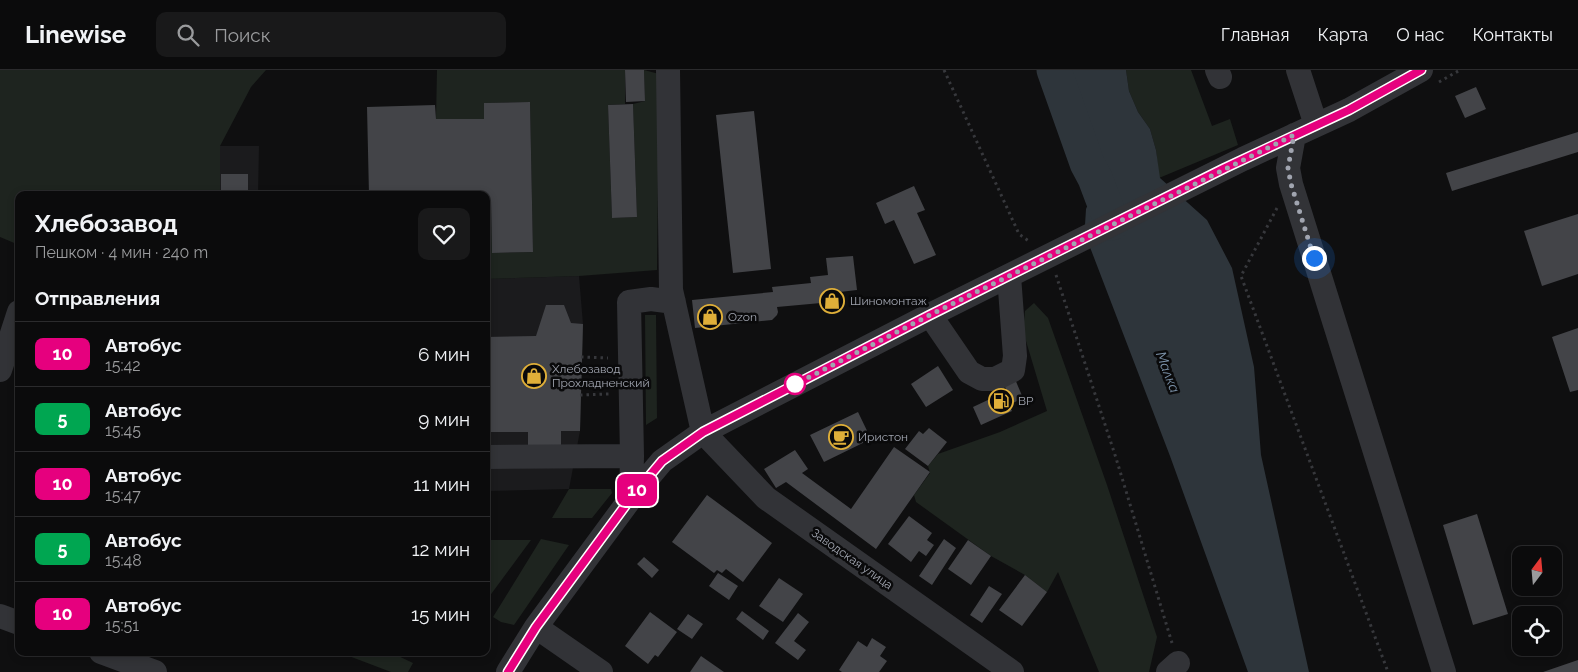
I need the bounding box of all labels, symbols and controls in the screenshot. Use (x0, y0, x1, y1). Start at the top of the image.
search box (156, 12, 506, 57)
text: Linewise (25, 20, 126, 49)
icon: search (174, 21, 202, 49)
text: Поиск (214, 24, 271, 46)
text: Главная (1221, 24, 1289, 45)
text: Карта (1317, 24, 1368, 45)
text: О нас (1396, 24, 1444, 45)
text: Контакты (1472, 24, 1553, 45)
button: heart (418, 208, 470, 260)
text: Хлебозавод (35, 209, 178, 238)
text: Пешком · 4 мин · 240 m (35, 243, 208, 262)
your location (1302, 246, 1327, 271)
text: Отправления (35, 287, 160, 309)
shop icon: Шиномонтаж (819, 288, 845, 314)
place label: Шиномонтаж (850, 294, 927, 308)
shop icon: Ozon (697, 304, 723, 330)
place label: Ozon (728, 310, 757, 324)
text: Автобус (105, 334, 182, 356)
text: 10 (53, 343, 72, 364)
text: 6 мин (418, 343, 470, 365)
water label: Малка (1153, 349, 1183, 395)
text: 15:42 (105, 356, 141, 375)
place label: Хлебозавод Прохладненский (552, 362, 650, 390)
shop icon: Хлебозавод Прохладненский (521, 363, 547, 389)
unlabelled marker (784, 373, 806, 395)
fuel station icon: BP (988, 388, 1014, 414)
place label: BP (1018, 394, 1034, 408)
text: Автобус (105, 399, 182, 421)
text: 5 (58, 408, 67, 429)
text: 9 мин (418, 408, 470, 430)
text: 15:45 (105, 421, 141, 440)
cafe icon: Иристон (828, 424, 854, 450)
place label: Иристон (858, 430, 908, 444)
text: Автобус (105, 464, 182, 486)
text: 10 (53, 473, 72, 494)
text: 11 мин (413, 473, 470, 495)
line badge: 10 (614, 474, 660, 506)
text: 10 (627, 479, 647, 500)
text: 15:47 (105, 486, 141, 505)
street label: Заводская улица (809, 526, 895, 592)
text: Автобус (105, 529, 182, 551)
text: 5 (58, 538, 67, 559)
text: 12 мин (411, 538, 470, 560)
north arrow (1512, 546, 1562, 596)
map controls (1512, 546, 1562, 656)
text: 15:48 (105, 551, 142, 570)
text: Автобус (105, 594, 182, 616)
text: 10 (53, 603, 72, 624)
text: 15 мин (411, 603, 470, 625)
button: locate (1512, 606, 1562, 656)
text: 15:51 (105, 616, 139, 635)

